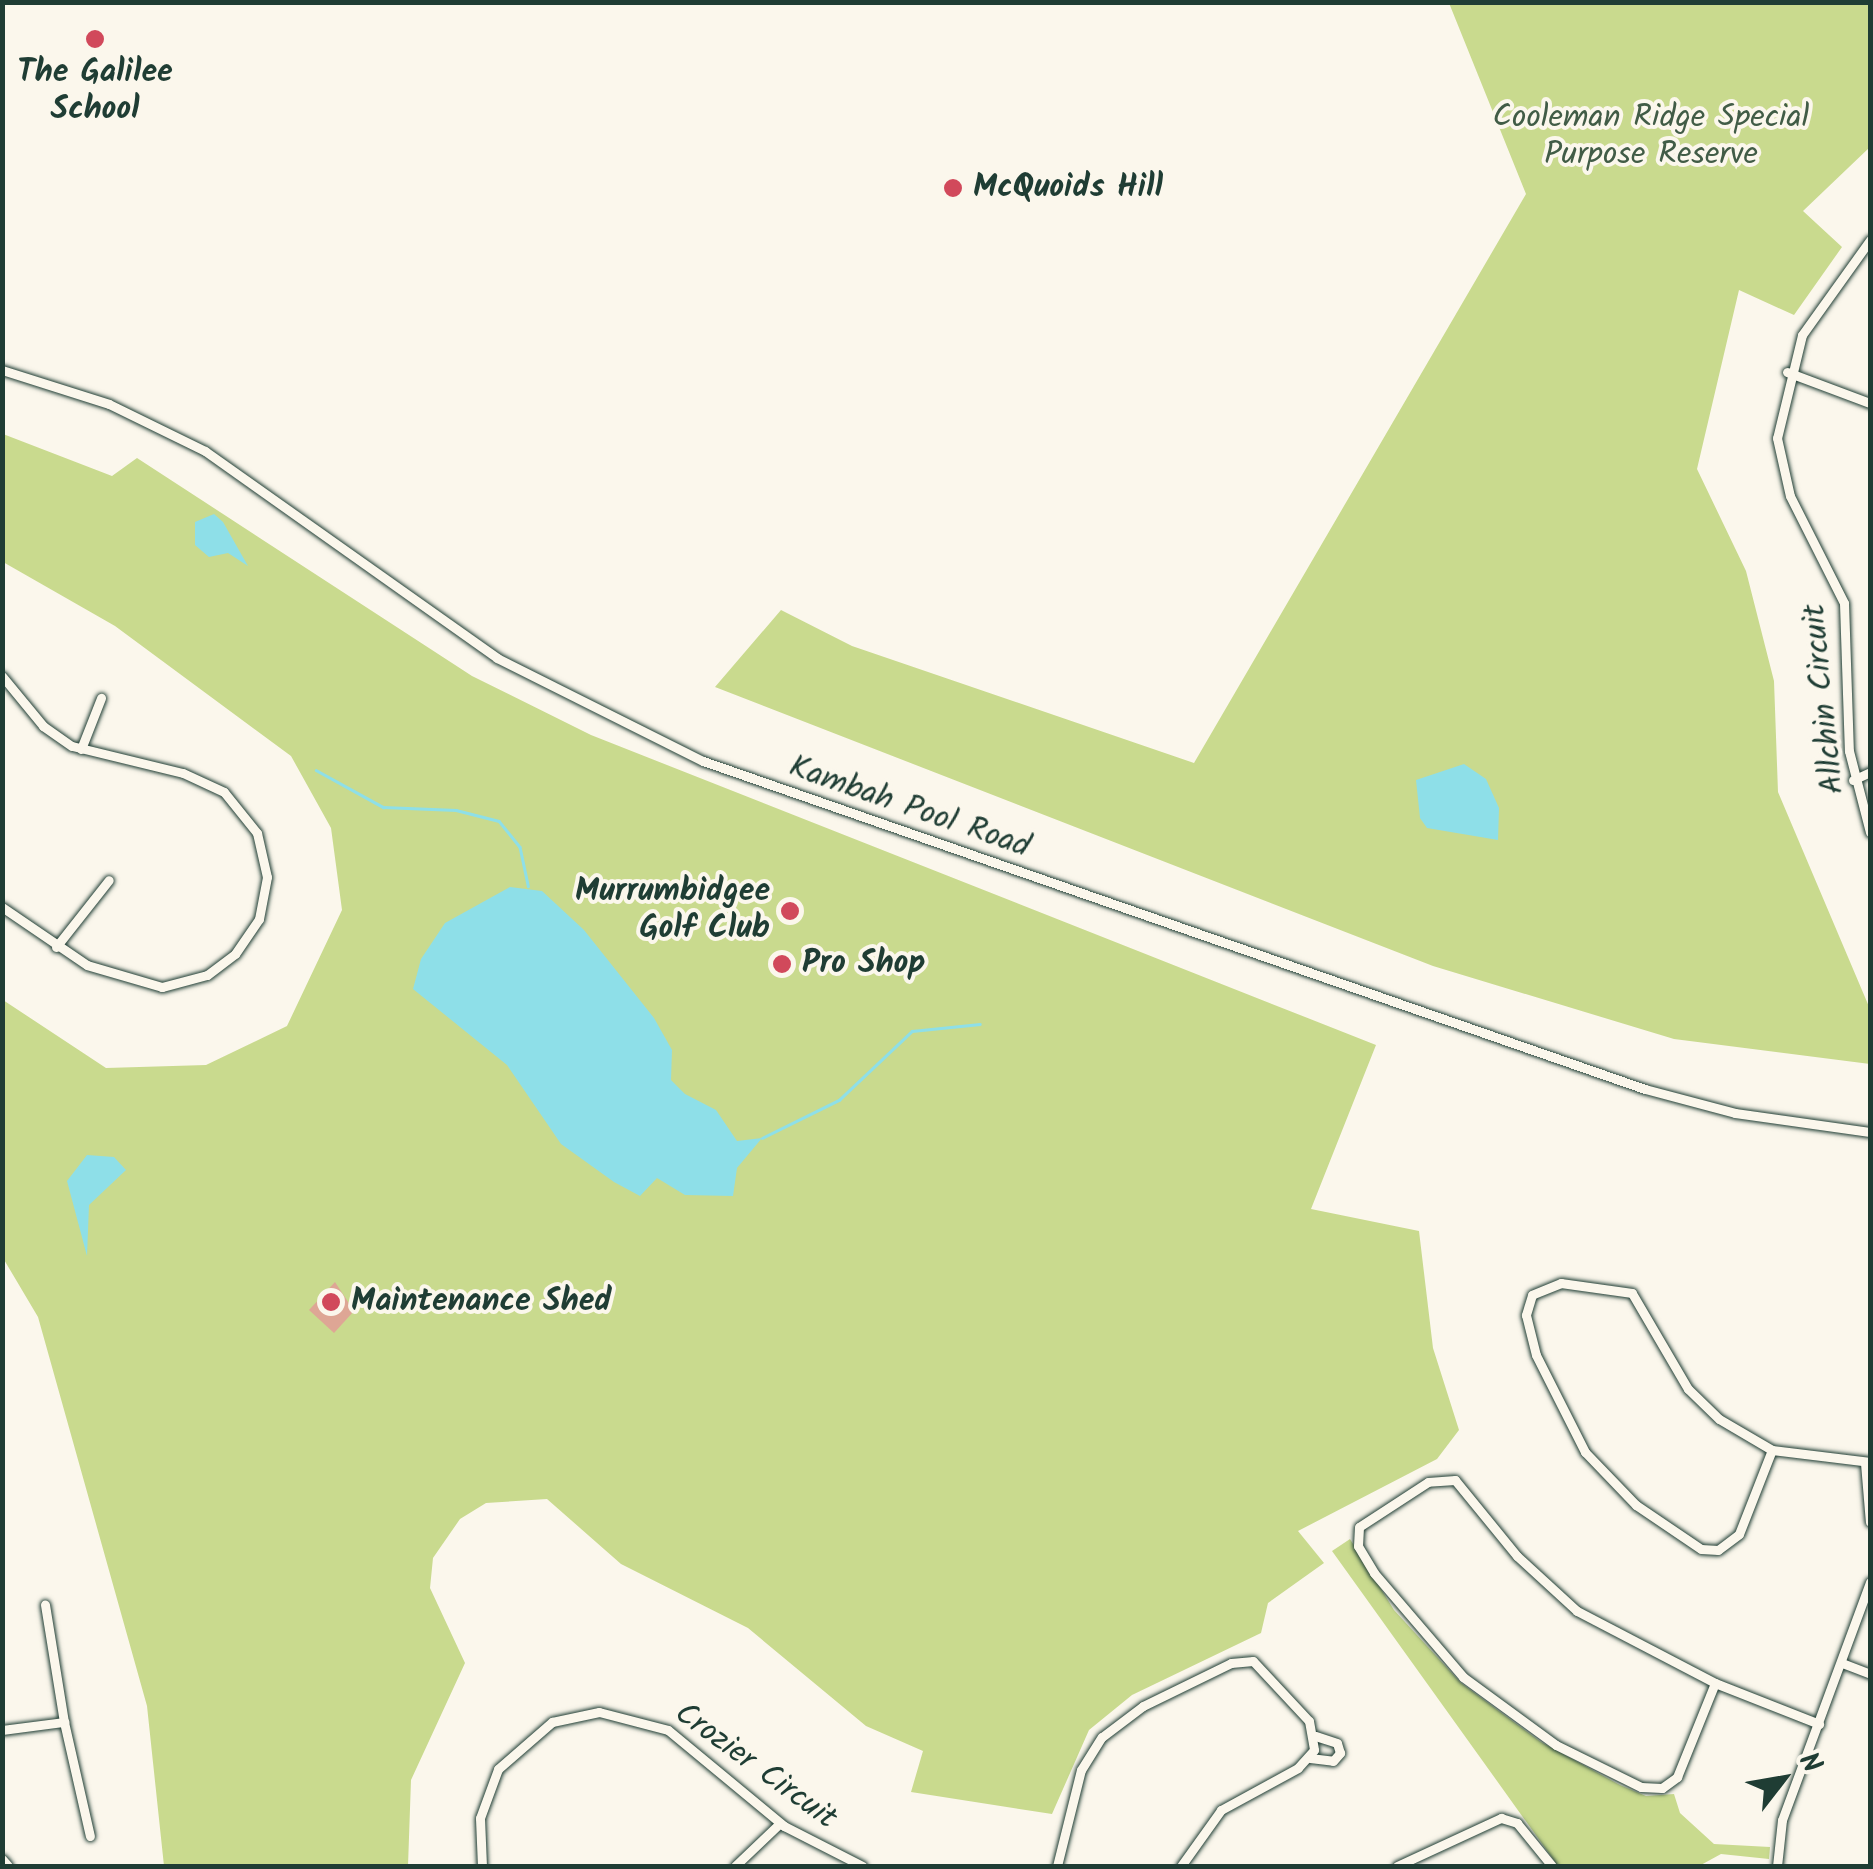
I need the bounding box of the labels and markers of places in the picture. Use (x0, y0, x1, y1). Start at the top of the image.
marker: The Galilee School (84, 28, 106, 50)
place label: The Galilee School (17, 55, 173, 130)
place label: McQuoids Hill (973, 169, 1163, 207)
marker: McQuoids Hill (942, 177, 964, 199)
place label: Murrumbidgee Golf Club (575, 874, 770, 949)
marker: Murrumbidgee Golf Club (779, 900, 801, 922)
place label: Pro Shop (802, 945, 926, 983)
marker: Pro Shop (771, 953, 793, 975)
place label: Maintenance Shed (351, 1283, 612, 1321)
marker: Maintenance Shed (320, 1291, 342, 1313)

